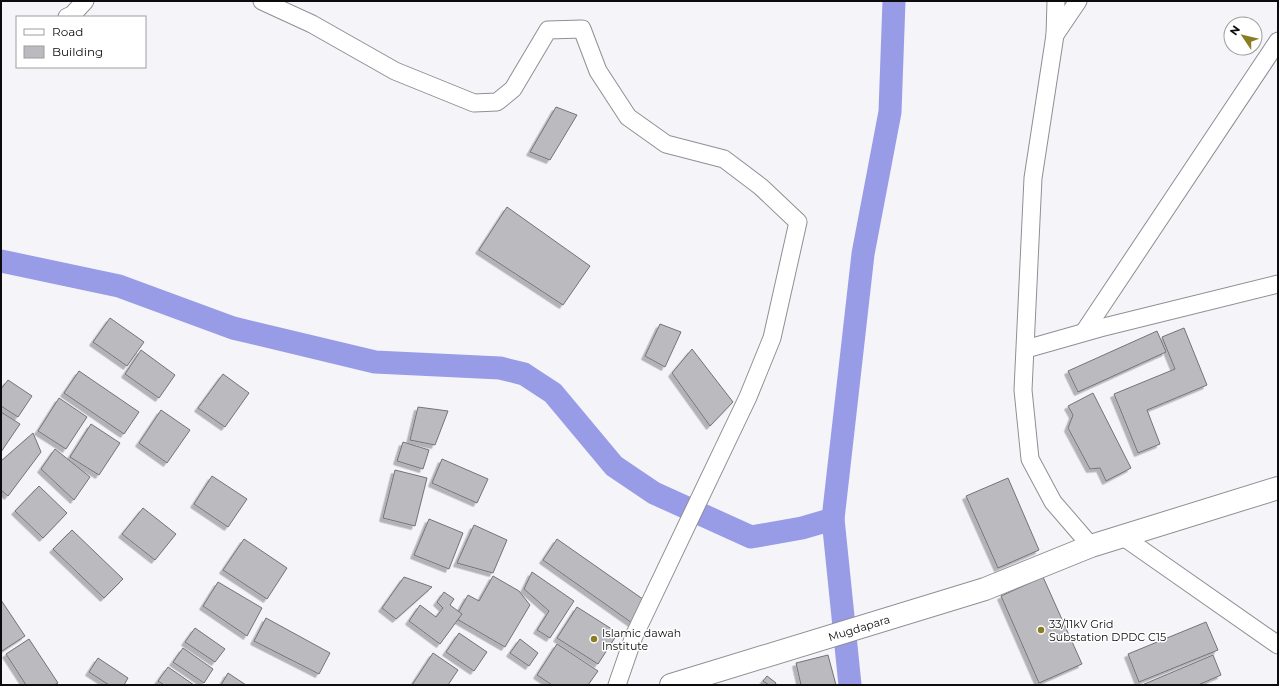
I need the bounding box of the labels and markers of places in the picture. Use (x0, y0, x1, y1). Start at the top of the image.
place label: 33/11kV Grid Substation DPDC C15 (1049, 617, 1166, 644)
marker: 33/11kV Grid Substation DPDC C15 (1036, 625, 1046, 635)
place label: Islamic dawah Institute (602, 626, 681, 653)
marker: Islamic dawah Institute (589, 634, 599, 644)

